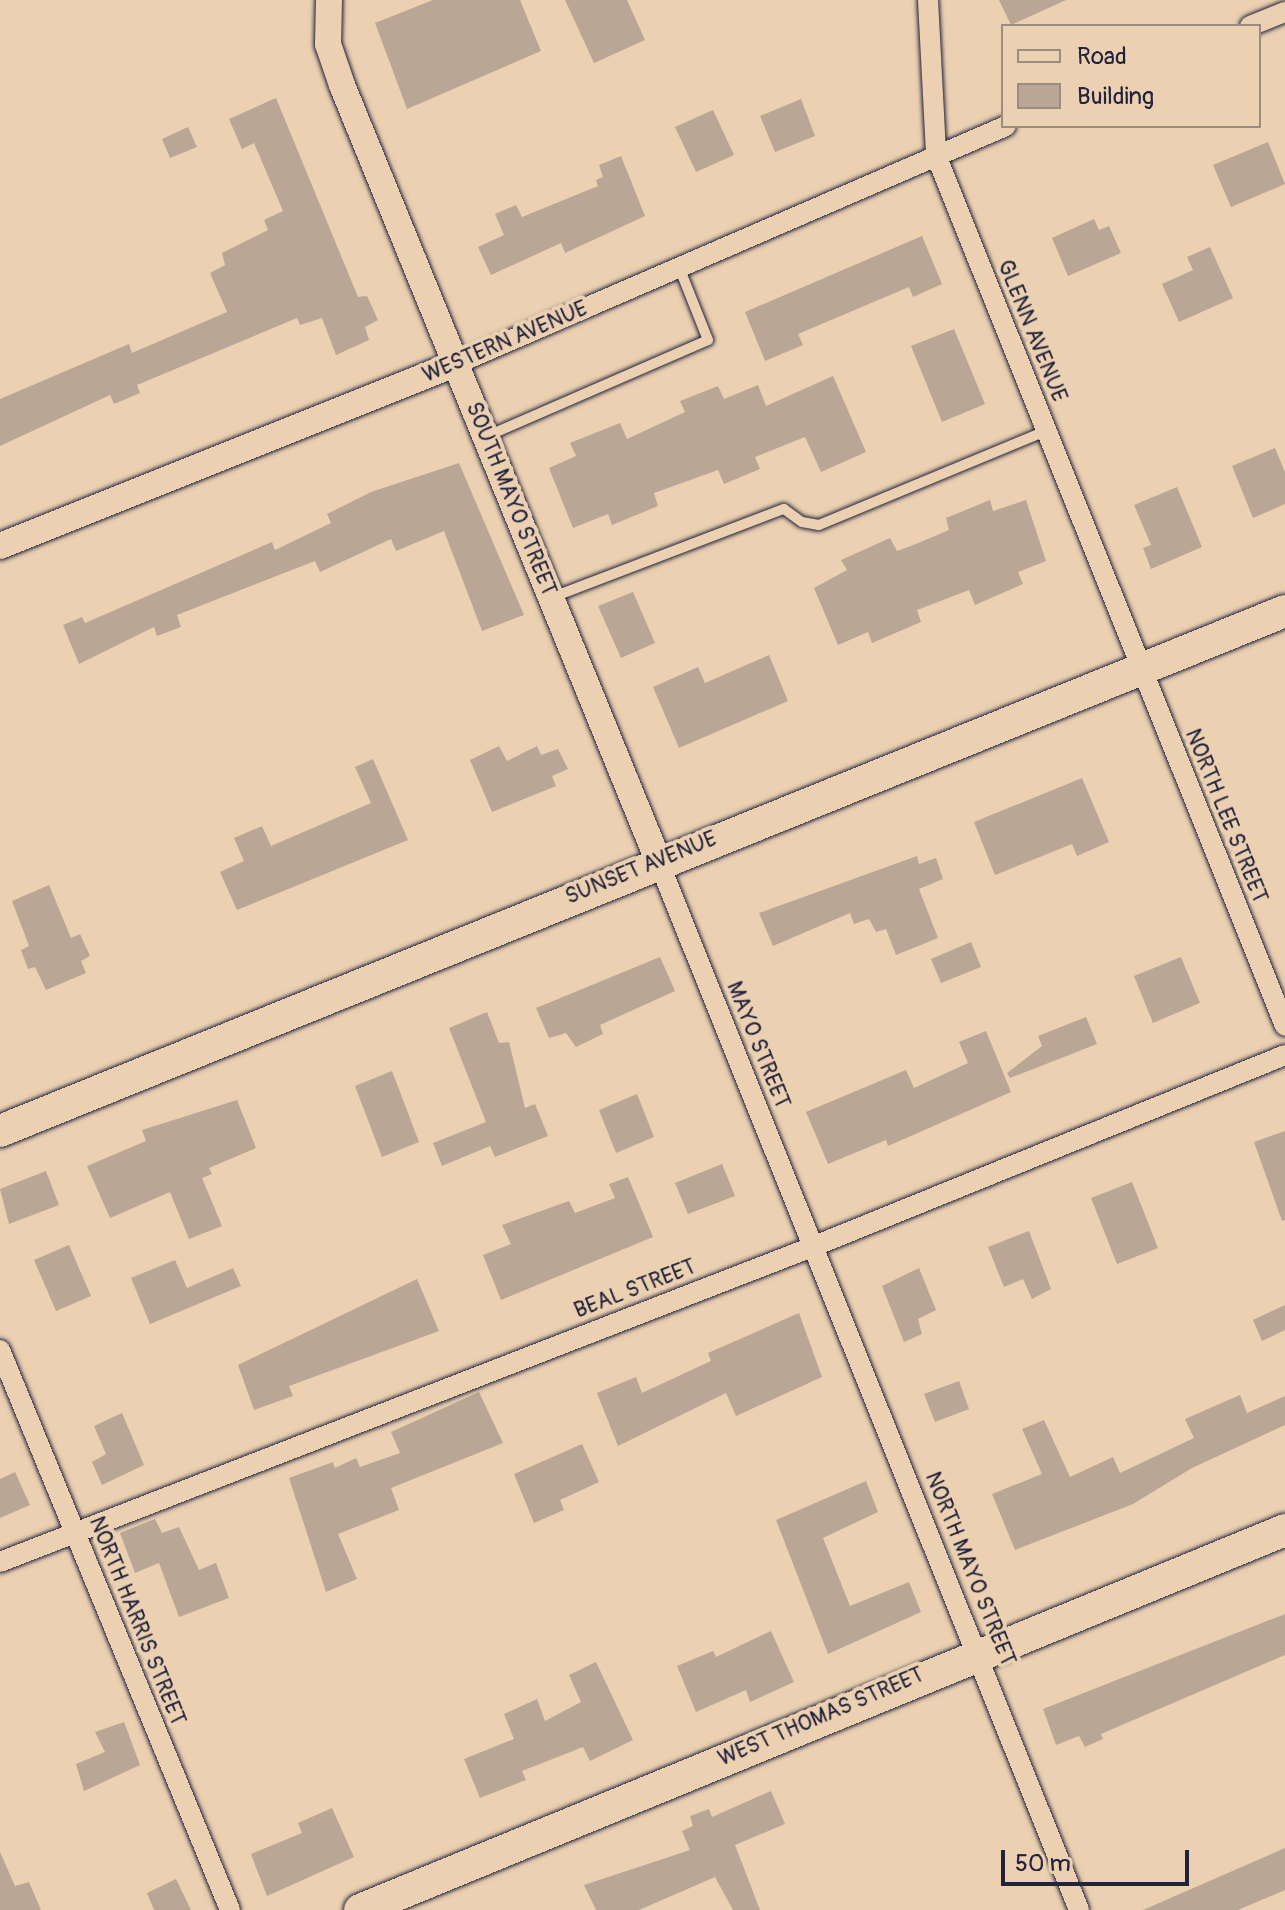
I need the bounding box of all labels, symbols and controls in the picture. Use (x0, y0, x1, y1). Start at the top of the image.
legend (1001, 24, 1261, 128)
text: Road (1077, 42, 1127, 71)
text: Building (1077, 82, 1154, 111)
street label: GLENN AVENUE (992, 256, 1072, 406)
street label: WESTERN AVENUE (419, 295, 591, 389)
street label: SOUTH MAYO STREET (460, 398, 562, 600)
street label: NORTH LEE STREET (1179, 725, 1273, 907)
street label: SUNSET AVENUE (561, 826, 721, 910)
street label: MAYO STREET (721, 978, 795, 1112)
street label: BEAL STREET (570, 1254, 700, 1324)
street label: NORTH MAYO STREET (919, 1468, 1021, 1670)
street label: NORTH HARRIS STREET (83, 1513, 191, 1729)
street label: WEST THOMAS STREET (714, 1662, 928, 1772)
scale bar (1005, 1834, 1193, 1884)
text: 50 m (1015, 1849, 1071, 1878)

